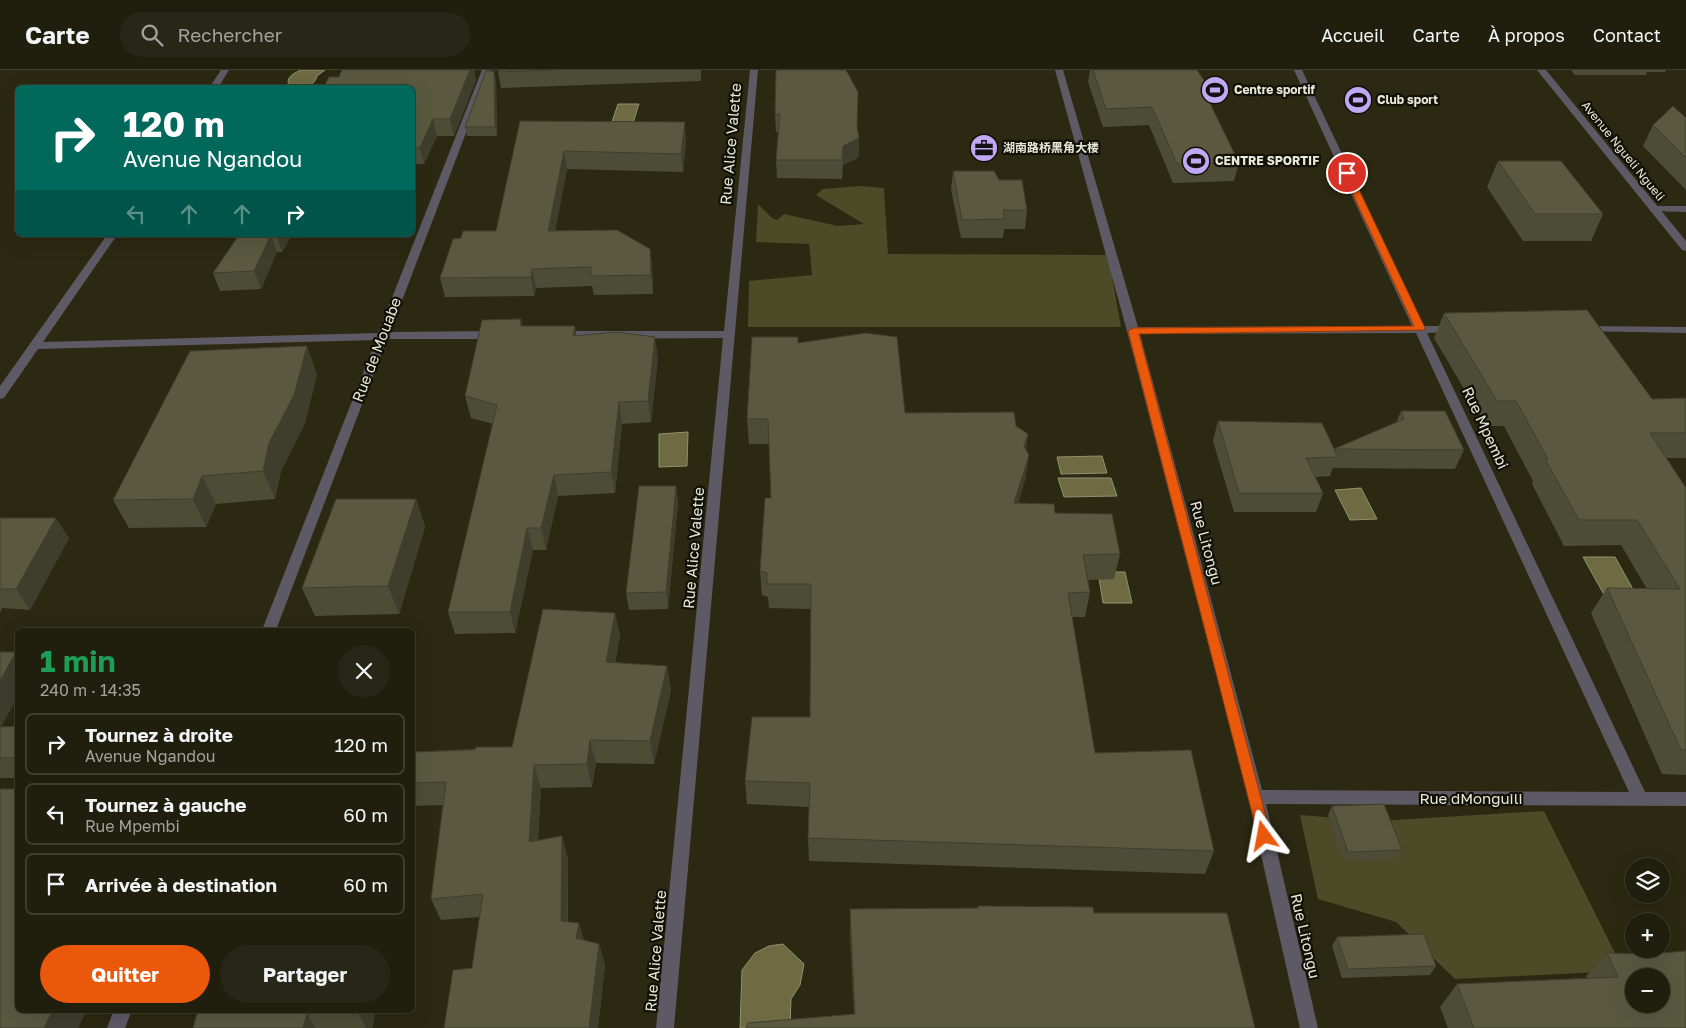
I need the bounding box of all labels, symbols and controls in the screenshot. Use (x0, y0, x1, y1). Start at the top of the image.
search box (120, 12, 470, 57)
text: Carte (25, 20, 90, 49)
icon: search (138, 21, 166, 49)
text: Rechercher (178, 23, 282, 46)
text: Accueil (1321, 24, 1385, 46)
text: Carte (1413, 24, 1460, 46)
text: À propos (1488, 24, 1565, 46)
text: Contact (1593, 24, 1661, 46)
sports icon: Centre sportif (1200, 75, 1230, 105)
street label: Rue Alice Valette (716, 82, 744, 206)
place label: Centre sportif (1234, 82, 1316, 97)
sports icon: Club sport (1343, 85, 1373, 115)
place label: Club sport (1377, 92, 1438, 107)
street label: Avenue Ngueli Ngueli (1579, 98, 1668, 204)
text: 120 m (123, 103, 225, 145)
icon: right (40, 105, 105, 170)
office icon: 湖南路桥黑角大楼 (969, 133, 999, 163)
place label: 湖南路桥黑角大楼 (1003, 140, 1099, 155)
text: Avenue Ngandou (123, 145, 302, 172)
sports icon: CENTRE SPORTIF (1181, 146, 1211, 176)
pin (1326, 152, 1368, 194)
place label: CENTRE SPORTIF (1215, 153, 1319, 168)
icon: arrive (1333, 159, 1361, 187)
icon: left (122, 200, 150, 228)
icon: ahead (175, 200, 203, 228)
icon: ahead (228, 200, 256, 228)
icon: right (281, 200, 309, 228)
street label: Rue de Mouabe (348, 295, 404, 404)
street label: Rue Mpembi (1459, 384, 1513, 472)
street label: Rue Alice Valette (679, 486, 707, 610)
street label: Rue Litongu (1187, 499, 1227, 587)
text: 1 min (40, 643, 116, 679)
button: close (338, 645, 390, 697)
text: 240 m · 14:35 (40, 680, 141, 700)
text: Tournez à droite (85, 723, 233, 746)
icon: right (42, 730, 70, 758)
text: 120 m (334, 733, 388, 756)
text: Avenue Ngandou (85, 746, 215, 766)
street label: Rue dMonguili (1420, 789, 1522, 807)
text: Tournez à gauche (85, 793, 246, 816)
icon: left (42, 800, 70, 828)
text: 60 m (343, 803, 388, 826)
position arrow (1237, 809, 1289, 861)
text: Rue Mpembi (85, 816, 180, 836)
map controls (1625, 858, 1670, 1013)
button: layers (1625, 858, 1670, 903)
icon: arrive (42, 870, 70, 898)
text: Arrivée à destination (85, 873, 277, 896)
text: 60 m (343, 873, 388, 896)
street label: Rue Alice Valette (641, 889, 669, 1013)
street label: Rue Litongu (1287, 892, 1324, 980)
button: + (1625, 913, 1670, 958)
button: Quitter (40, 945, 210, 1003)
button: Partager (220, 945, 390, 1003)
button: − (1625, 968, 1670, 1013)

